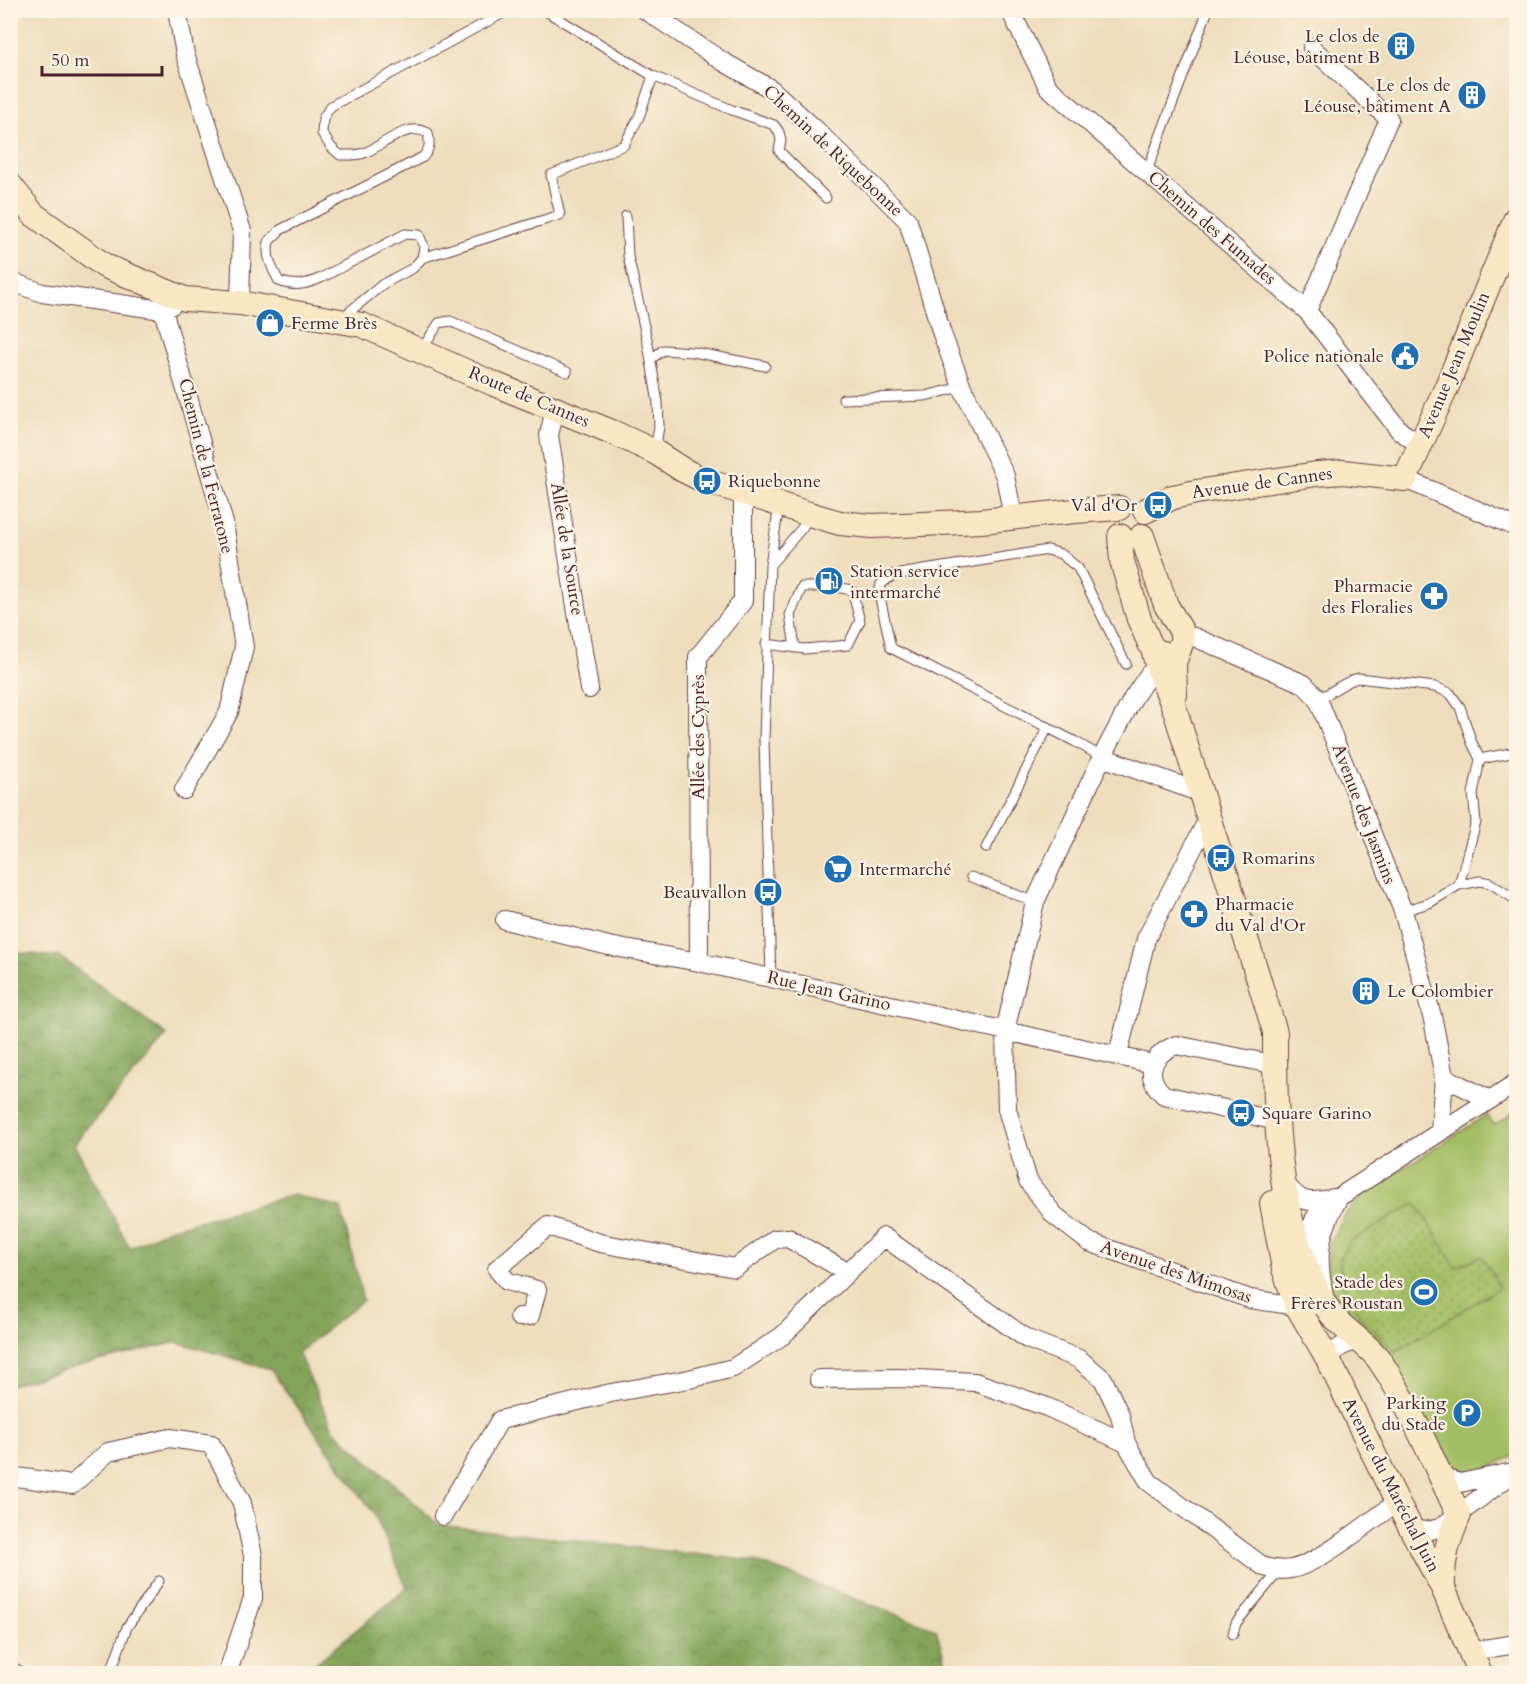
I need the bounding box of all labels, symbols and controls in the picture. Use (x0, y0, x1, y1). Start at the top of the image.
place label: Le clos de Léouse, bâtiment B (1233, 24, 1380, 70)
building icon: Le clos de Léouse, bâtiment B (1385, 30, 1417, 62)
scale bar (42, 39, 162, 77)
text: 50 m (51, 48, 90, 73)
place label: Le clos de Léouse, bâtiment A (1304, 73, 1451, 119)
street label: Chemin de Riquebonne (758, 79, 908, 223)
building icon: Le clos de Léouse, bâtiment A (1456, 79, 1488, 111)
street label: Chemin des Fumades (1142, 165, 1282, 291)
street label: Avenue Jean Moulin (1412, 287, 1496, 442)
shop icon: Ferme Brès (254, 307, 286, 339)
place label: Ferme Brès (291, 311, 377, 336)
public building icon: Police nationale (1389, 340, 1421, 372)
place label: Police nationale (1264, 344, 1384, 369)
street label: Route de Cannes (464, 360, 594, 434)
street label: Chemin de la Ferratone (172, 376, 240, 556)
street label: Avenue de Cannes (1190, 461, 1334, 505)
bus stop icon: Riquebonne (691, 465, 723, 497)
place label: Riquebonne (728, 469, 821, 494)
street label: Allée de la Source (544, 481, 590, 617)
bus stop icon: Val d'Or (1142, 489, 1174, 521)
place label: Val d'Or (1071, 493, 1137, 518)
place label: Station service intermarché (850, 559, 959, 605)
fuel station icon: Station service intermarché (813, 565, 845, 597)
place label: Pharmacie des Floralies (1322, 574, 1413, 620)
pharmacy icon: Pharmacie des Floralies (1418, 580, 1450, 612)
street label: Allée des Cyprès (686, 674, 711, 800)
street label: Avenue des Jasmins (1326, 740, 1402, 888)
bus stop icon: Romarins (1205, 842, 1237, 874)
place label: Romarins (1242, 846, 1315, 871)
supermarket icon: Intermarché (822, 853, 854, 885)
place label: Intermarché (859, 857, 952, 882)
bus stop icon: Beauvallon (752, 876, 784, 908)
place label: Beauvallon (663, 880, 748, 905)
place label: Pharmacie du Val d'Or (1215, 892, 1306, 938)
pharmacy icon: Pharmacie du Val d'Or (1178, 898, 1210, 930)
street label: Rue Jean Garino (765, 965, 893, 1017)
building icon: Le Colombier (1350, 975, 1382, 1007)
place label: Le Colombier (1387, 979, 1494, 1004)
bus stop icon: Square Garino (1225, 1097, 1257, 1129)
place label: Square Garino (1262, 1101, 1372, 1126)
street label: Avenue des Mimosas (1097, 1234, 1255, 1310)
place label: Stade des Frères Roustan (1291, 1270, 1404, 1316)
sports icon: Stade des Frères Roustan (1408, 1276, 1440, 1308)
place label: Parking du Stade (1381, 1391, 1447, 1437)
street label: Avenue du Maréchal Juin (1336, 1393, 1446, 1578)
parking icon: Parking du Stade (1451, 1397, 1483, 1429)

